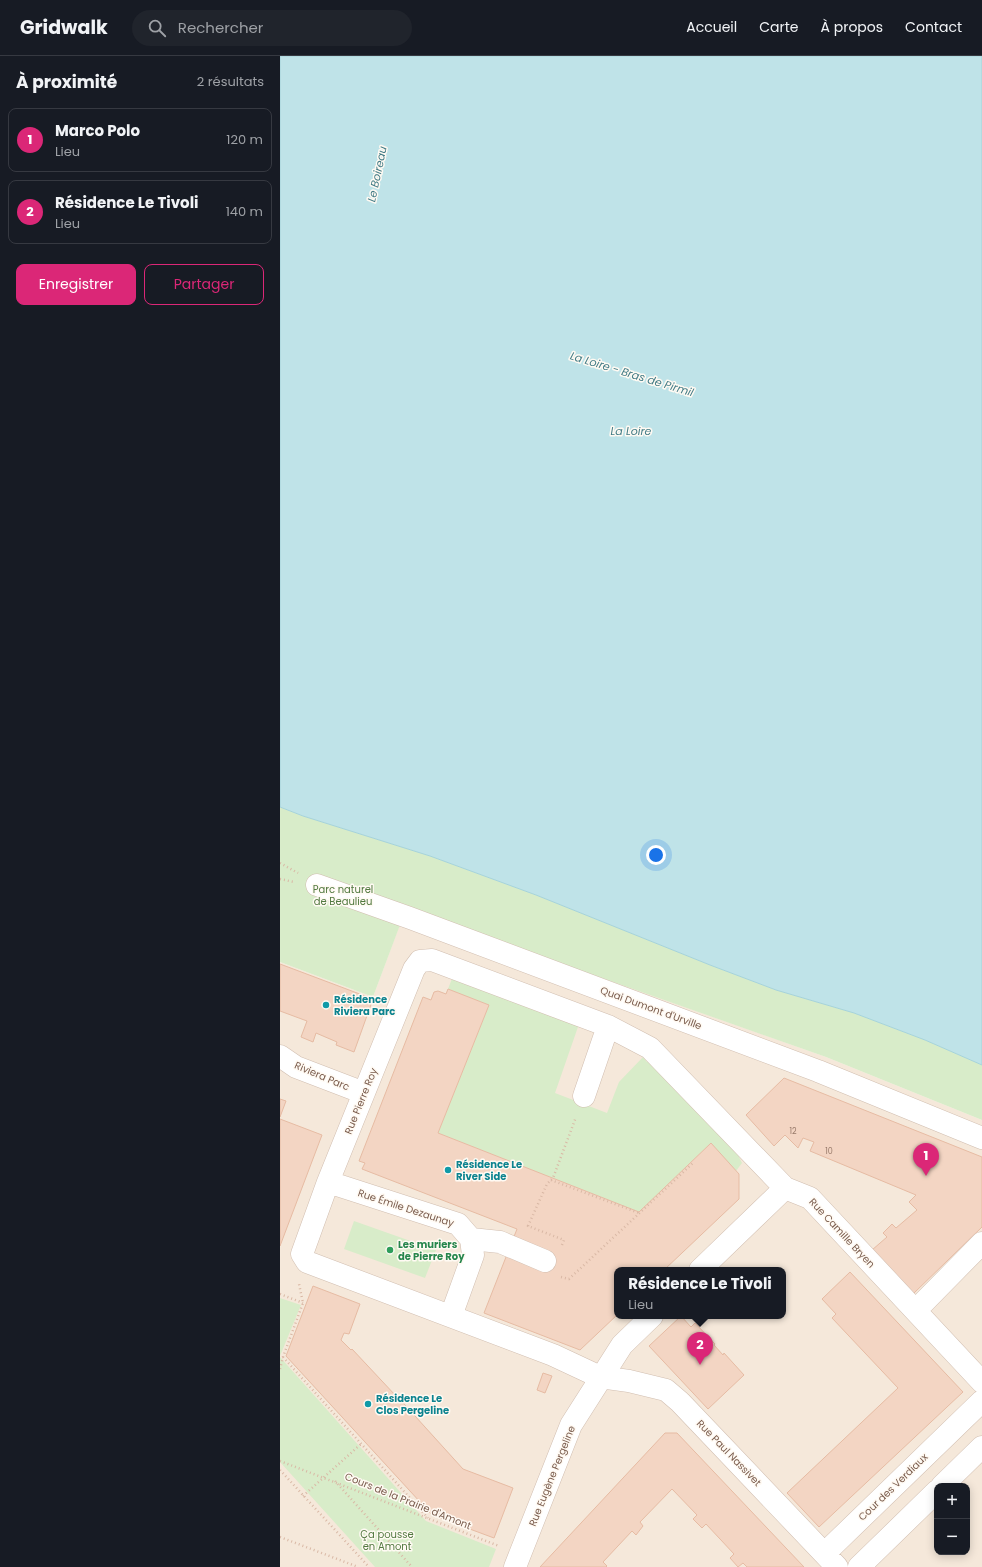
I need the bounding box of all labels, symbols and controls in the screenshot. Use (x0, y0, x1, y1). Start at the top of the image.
search box (132, 10, 412, 46)
text: Gridwalk (20, 14, 108, 41)
icon: search (146, 17, 168, 39)
text: Rechercher (178, 17, 263, 38)
text: Accueil (686, 17, 737, 37)
text: Carte (759, 17, 799, 37)
text: À propos (821, 17, 883, 37)
text: Contact (905, 17, 962, 37)
text: À proximité (16, 70, 117, 94)
text: 2 résultats (197, 72, 264, 91)
text: Marco Polo (55, 120, 140, 141)
text: 1 (28, 130, 32, 149)
text: 120 m (226, 130, 263, 149)
text: Lieu (55, 142, 80, 161)
water label: Le Boireau (363, 145, 391, 203)
text: Résidence Le Tivoli (55, 192, 199, 213)
text: 2 (26, 202, 34, 221)
text: 140 m (226, 202, 263, 221)
text: Lieu (55, 214, 80, 233)
button: Enregistrer (16, 264, 136, 305)
button: Partager (144, 264, 264, 305)
water label: La Loire - Bras de Pirmil (568, 348, 696, 400)
water label: La Loire (611, 423, 652, 439)
your location (646, 845, 666, 865)
park label: Parc naturel de Beaulieu (313, 882, 373, 909)
street label: Quai Dumont d'Urville (598, 983, 704, 1033)
place label: Résidence Riviera Parc (334, 992, 395, 1019)
marker: Résidence Riviera Parc (321, 1000, 331, 1010)
street label: Riviera Parc (292, 1058, 352, 1094)
street label: Rue Pierre Roy (341, 1065, 381, 1136)
house number: 12 (789, 1126, 797, 1137)
pin: 1 (913, 1143, 939, 1176)
house number: 10 (825, 1146, 833, 1157)
place label: Résidence Le River Side (456, 1157, 522, 1184)
marker: Résidence Le River Side (443, 1165, 453, 1175)
street label: Rue Émile Dezaunay (356, 1185, 456, 1231)
street label: Rue Camille Bryen (806, 1195, 878, 1271)
place label: Les muriers de Pierre Roy (398, 1237, 465, 1264)
marker: Les muriers de Pierre Roy (385, 1245, 395, 1255)
popup (614, 1267, 786, 1319)
text: Résidence Le Tivoli (628, 1273, 772, 1294)
text: Lieu (628, 1295, 653, 1314)
pin: 2 (687, 1332, 713, 1365)
place label: Résidence Le Clos Pergeline (376, 1391, 449, 1418)
marker: Résidence Le Clos Pergeline (363, 1399, 373, 1409)
street label: Rue Paul Nassivet (693, 1416, 765, 1490)
street label: Rue Eugène Pergeline (525, 1423, 579, 1529)
street label: Cour des Verdiaux (855, 1450, 931, 1524)
street label: Cours de la Prairie d'Amont (342, 1469, 474, 1533)
map controls (934, 1483, 970, 1555)
button: + (934, 1483, 970, 1519)
button: − (934, 1519, 970, 1555)
park label: Ça pousse en Amont (360, 1527, 414, 1554)

